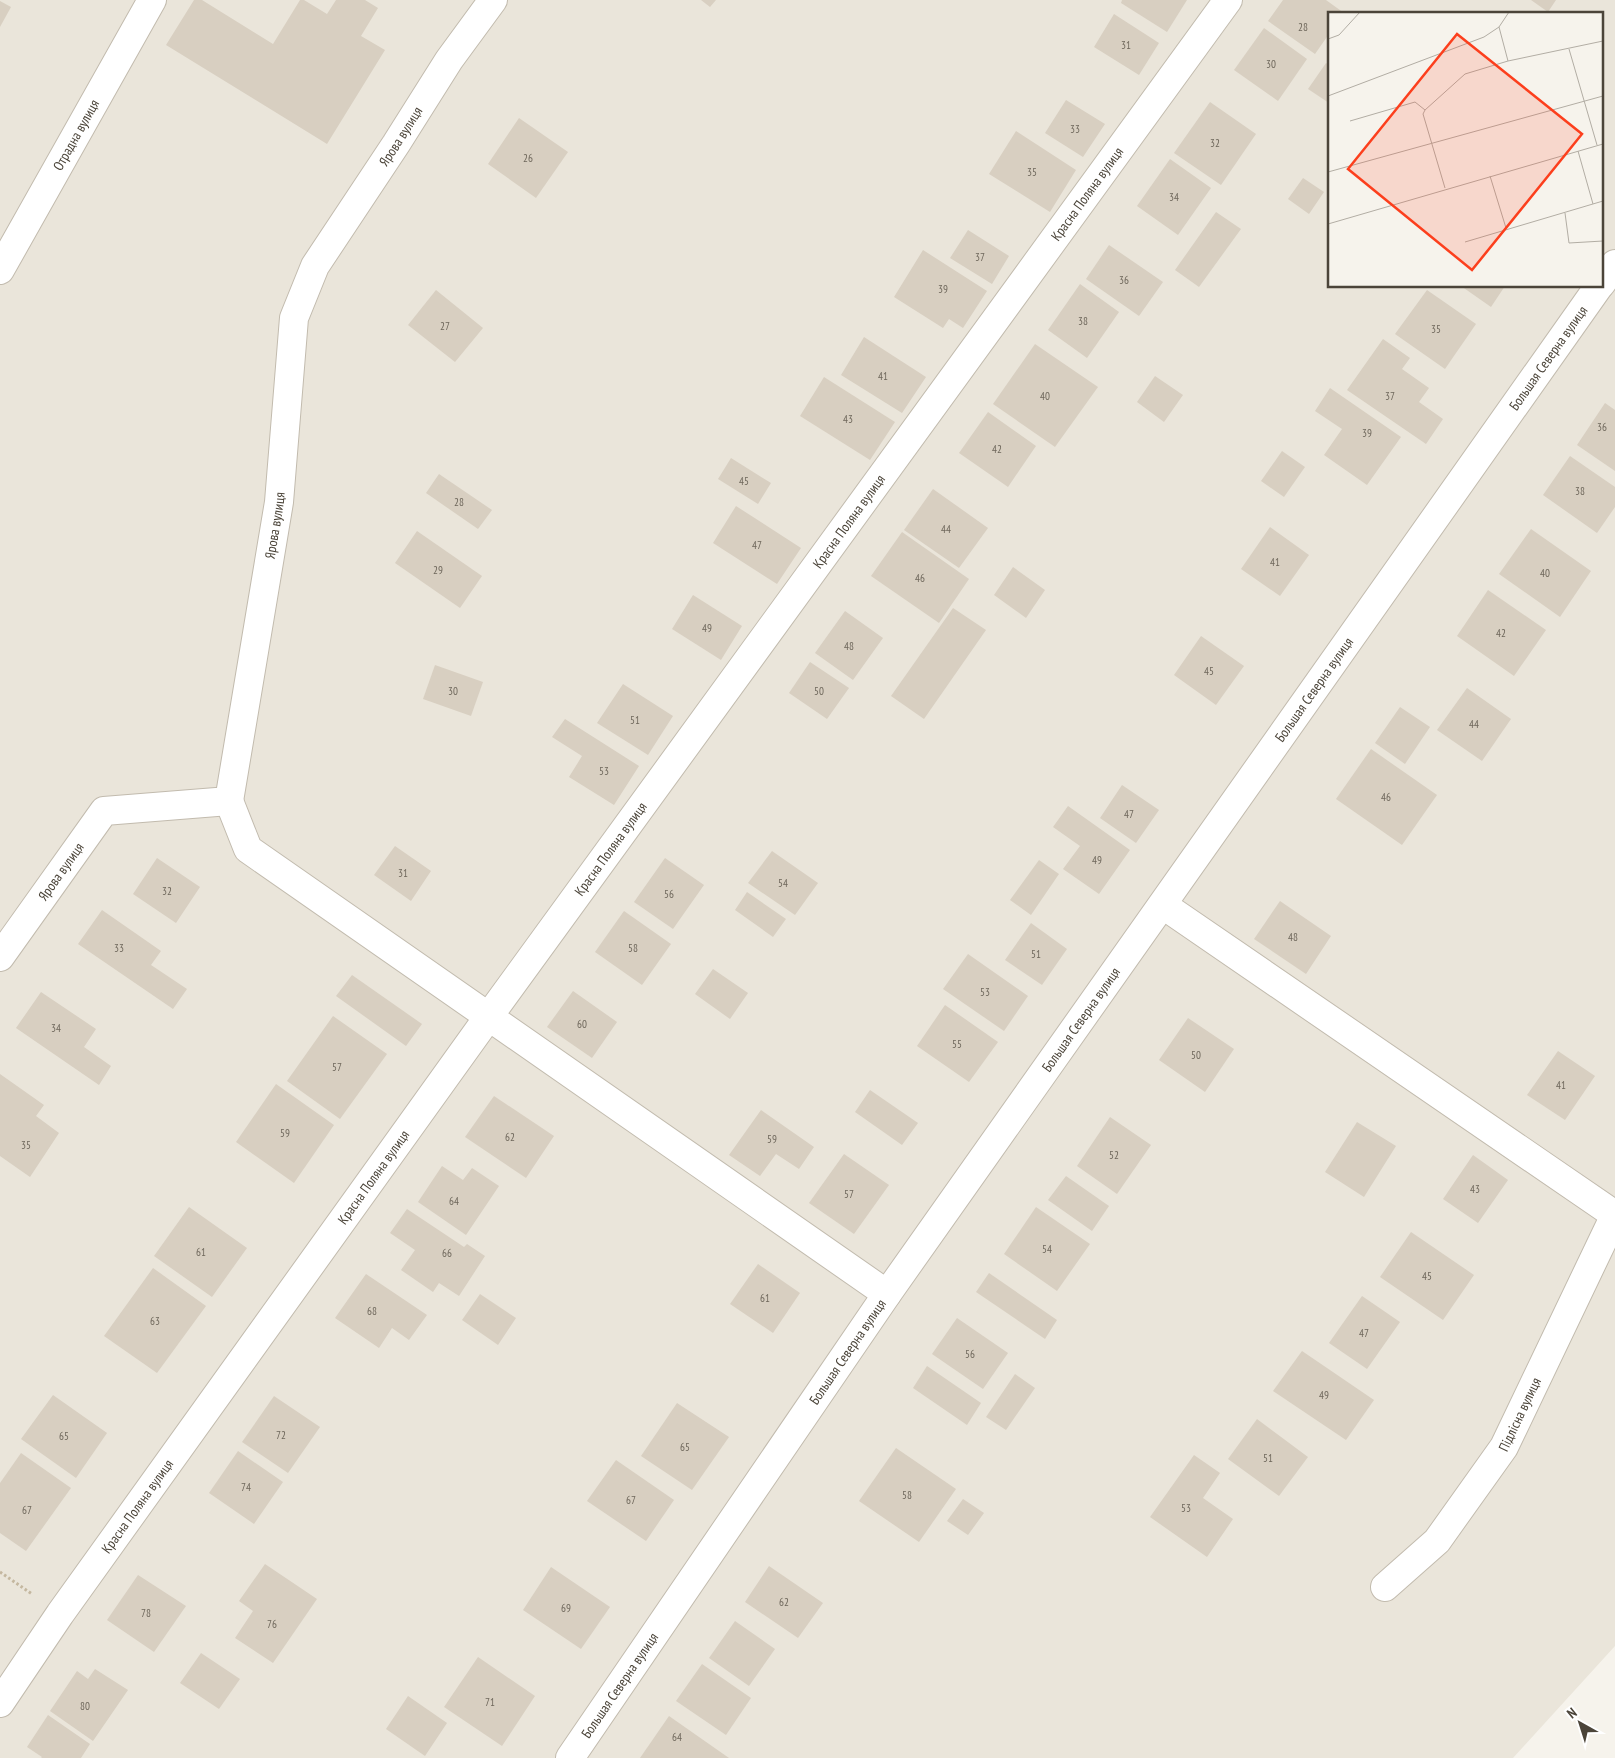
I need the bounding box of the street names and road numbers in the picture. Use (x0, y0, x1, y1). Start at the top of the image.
street label: Отрадна вулиця (49, 96, 103, 174)
street label: Ярова вулиця (375, 103, 426, 169)
street label: Красна Поляна вулиця (1047, 143, 1127, 244)
street label: Большая Северна вулиця (1505, 302, 1591, 414)
street label: Красна Поляна вулиця (809, 471, 889, 572)
street label: Ярова вулиця (261, 492, 289, 560)
street label: Большая Северна вулиця (1271, 634, 1357, 745)
street label: Красна Поляна вулиця (570, 798, 651, 899)
street label: Ярова вулиця (34, 839, 88, 904)
street label: Большая Северна вулиця (1038, 964, 1124, 1075)
street label: Красна Поляна вулиця (334, 1126, 413, 1228)
street label: Большая Северна вулиця (805, 1296, 890, 1408)
street label: Підлісна вулиця (1494, 1375, 1545, 1454)
street label: Красна Поляна вулиця (97, 1456, 177, 1557)
street label: Большая Северна вулиця (577, 1629, 662, 1742)

